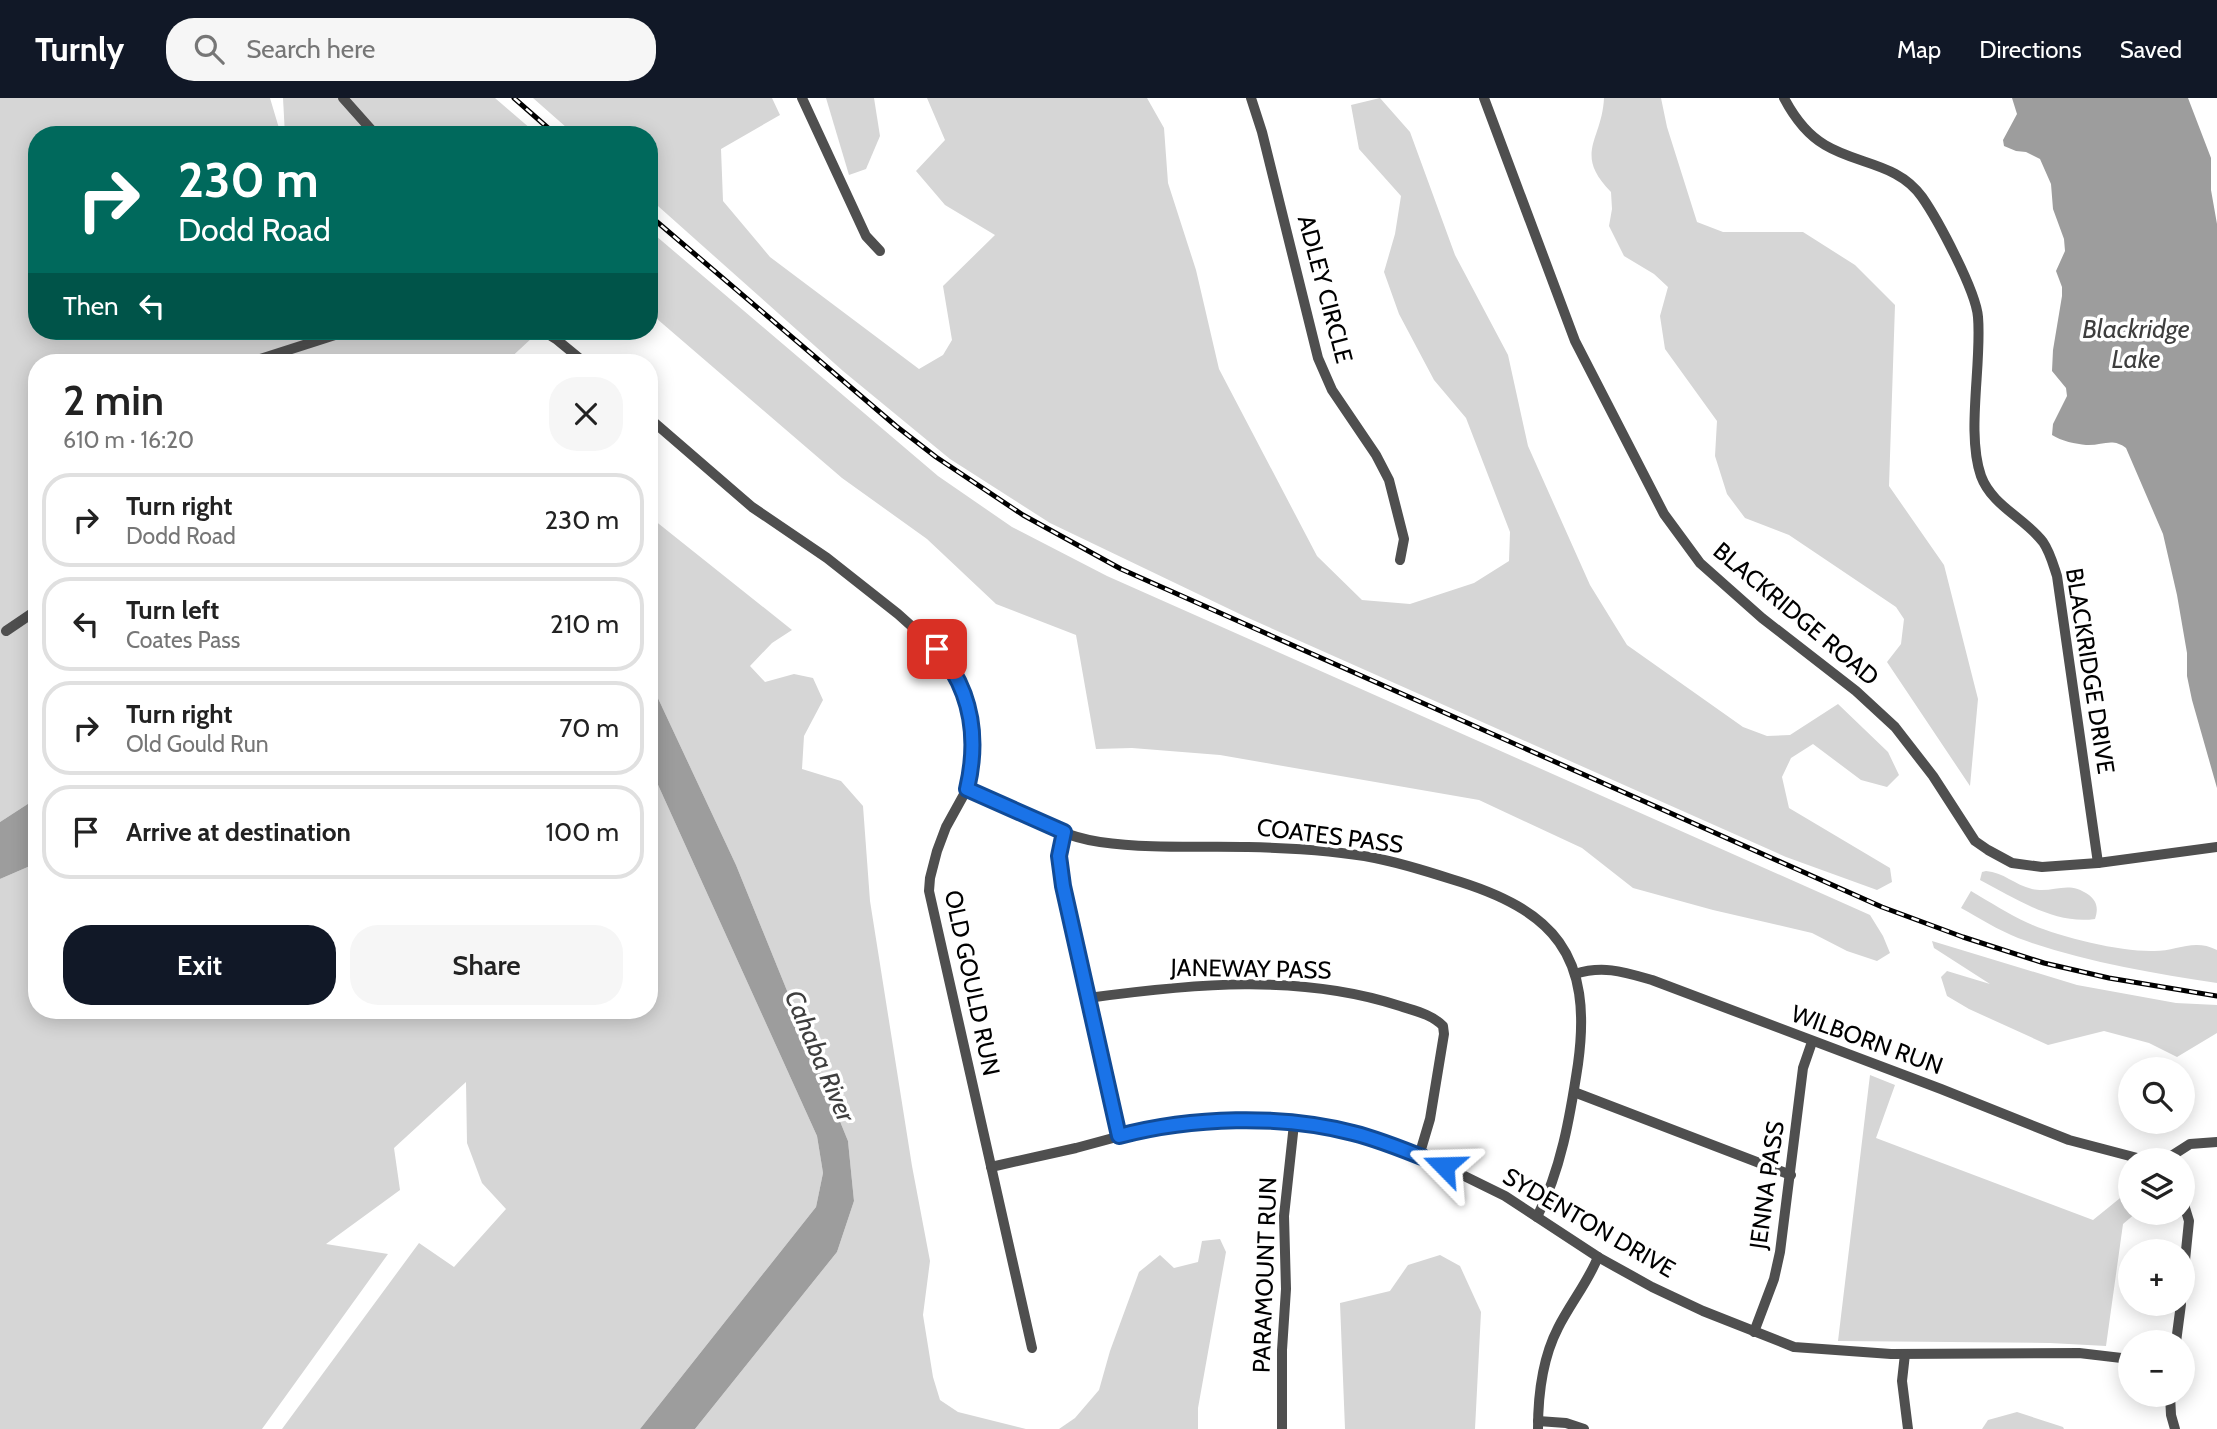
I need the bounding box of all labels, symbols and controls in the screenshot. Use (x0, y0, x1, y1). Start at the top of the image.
search box (166, 18, 656, 81)
text: Turnly (35, 29, 124, 69)
icon: search (190, 30, 228, 68)
text: Search here (246, 33, 375, 65)
text: Map (1897, 35, 1941, 64)
text: Directions (1979, 35, 2082, 64)
text: Saved (2120, 35, 2182, 64)
text: 230 m (178, 150, 319, 209)
icon: right (63, 154, 154, 245)
text: Dodd Road (178, 210, 331, 249)
street label: ADLEY CIRCLE (1292, 212, 1359, 366)
icon: left (133, 287, 171, 325)
text: Then (63, 290, 119, 322)
water label: Blackridge Lake (2082, 313, 2190, 375)
text: 2 min (63, 374, 164, 426)
button: close (549, 377, 623, 451)
text: 610 m · 16:20 (63, 426, 194, 454)
text: Turn right (126, 490, 232, 522)
icon: right (67, 501, 105, 539)
text: 230 m (545, 504, 619, 536)
text: Dodd Road (126, 522, 236, 550)
street label: BLACKRIDGE ROAD (1708, 536, 1885, 691)
street label: BLACKRIDGE DRIVE (2060, 566, 2121, 776)
text: Turn left (126, 594, 219, 626)
icon: left (67, 605, 105, 643)
text: 210 m (550, 608, 619, 640)
pin (907, 619, 967, 679)
text: Coates Pass (126, 626, 240, 654)
icon: arrive (918, 630, 956, 668)
text: Turn right (126, 698, 232, 730)
icon: right (67, 709, 105, 747)
text: 70 m (559, 712, 619, 744)
text: Old Gould Run (126, 730, 269, 758)
street label: COATES PASS (1255, 812, 1405, 859)
icon: arrive (67, 813, 105, 851)
text: Arrive at destination (126, 816, 351, 848)
text: 100 m (546, 816, 619, 848)
street label: OLD GOULD RUN (939, 887, 1006, 1078)
button: Exit (63, 925, 336, 1005)
button: Share (350, 925, 623, 1005)
street label: JANEWAY PASS (1169, 953, 1332, 984)
water label: Cahaba River (778, 985, 862, 1128)
street label: WILBORN RUN (1787, 999, 1947, 1080)
map controls (2118, 1057, 2195, 1407)
button: search (2118, 1057, 2195, 1134)
street label: JENNA PASS (1743, 1119, 1790, 1252)
position arrow (1407, 1129, 1481, 1203)
button: layers (2118, 1148, 2195, 1225)
street label: SYDENTON DRIVE (1498, 1161, 1681, 1284)
street label: PARAMOUNT RUN (1247, 1177, 1282, 1373)
button: + (2118, 1239, 2195, 1316)
button: − (2118, 1330, 2195, 1407)

